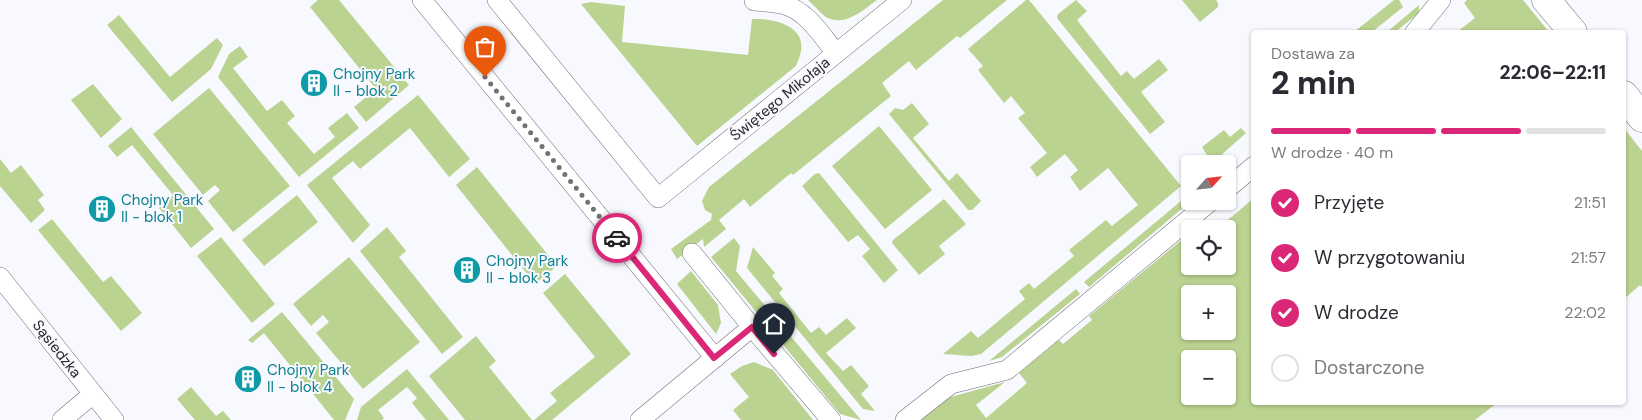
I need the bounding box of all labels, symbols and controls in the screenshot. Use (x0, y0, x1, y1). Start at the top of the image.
pin (464, 26, 506, 77)
icon: bag (471, 33, 499, 61)
text: Dostawa za (1271, 43, 1355, 64)
street label: Świętego Mikołaja (726, 53, 834, 145)
text: 22:06–22:11 (1499, 60, 1606, 85)
text: 2 min (1271, 62, 1356, 104)
place label: Chojny Park II - blok 2 (333, 64, 416, 101)
building icon: Chojny Park II - blok 2 (299, 68, 329, 98)
text: W drodze · 40 m (1271, 142, 1393, 163)
north arrow (1181, 155, 1236, 210)
map controls (1181, 155, 1236, 405)
icon: check (1271, 189, 1299, 217)
place label: Chojny Park II - blok 1 (121, 190, 204, 227)
text: Przyjęte (1314, 190, 1384, 215)
text: 21:51 (1574, 192, 1606, 213)
building icon: Chojny Park II - blok 1 (87, 194, 117, 224)
courier (592, 213, 642, 263)
button: locate (1181, 220, 1236, 275)
icon: car (603, 224, 631, 252)
icon: check (1271, 244, 1299, 272)
text: W przygotowaniu (1314, 245, 1465, 270)
text: 21:57 (1571, 247, 1606, 268)
place label: Chojny Park II - blok 3 (486, 251, 569, 288)
building icon: Chojny Park II - blok 3 (452, 255, 482, 285)
button: + (1181, 285, 1236, 340)
icon: check (1271, 299, 1299, 327)
text: W drodze (1314, 300, 1399, 325)
text: 22:02 (1564, 302, 1606, 323)
pin (753, 303, 795, 354)
icon: home (760, 310, 788, 338)
street label: Sąsiedzka (28, 316, 86, 382)
button: − (1181, 350, 1236, 405)
text: Dostarczone (1314, 355, 1424, 380)
place label: Chojny Park II - blok 4 (267, 360, 350, 397)
building icon: Chojny Park II - blok 4 (233, 364, 263, 394)

